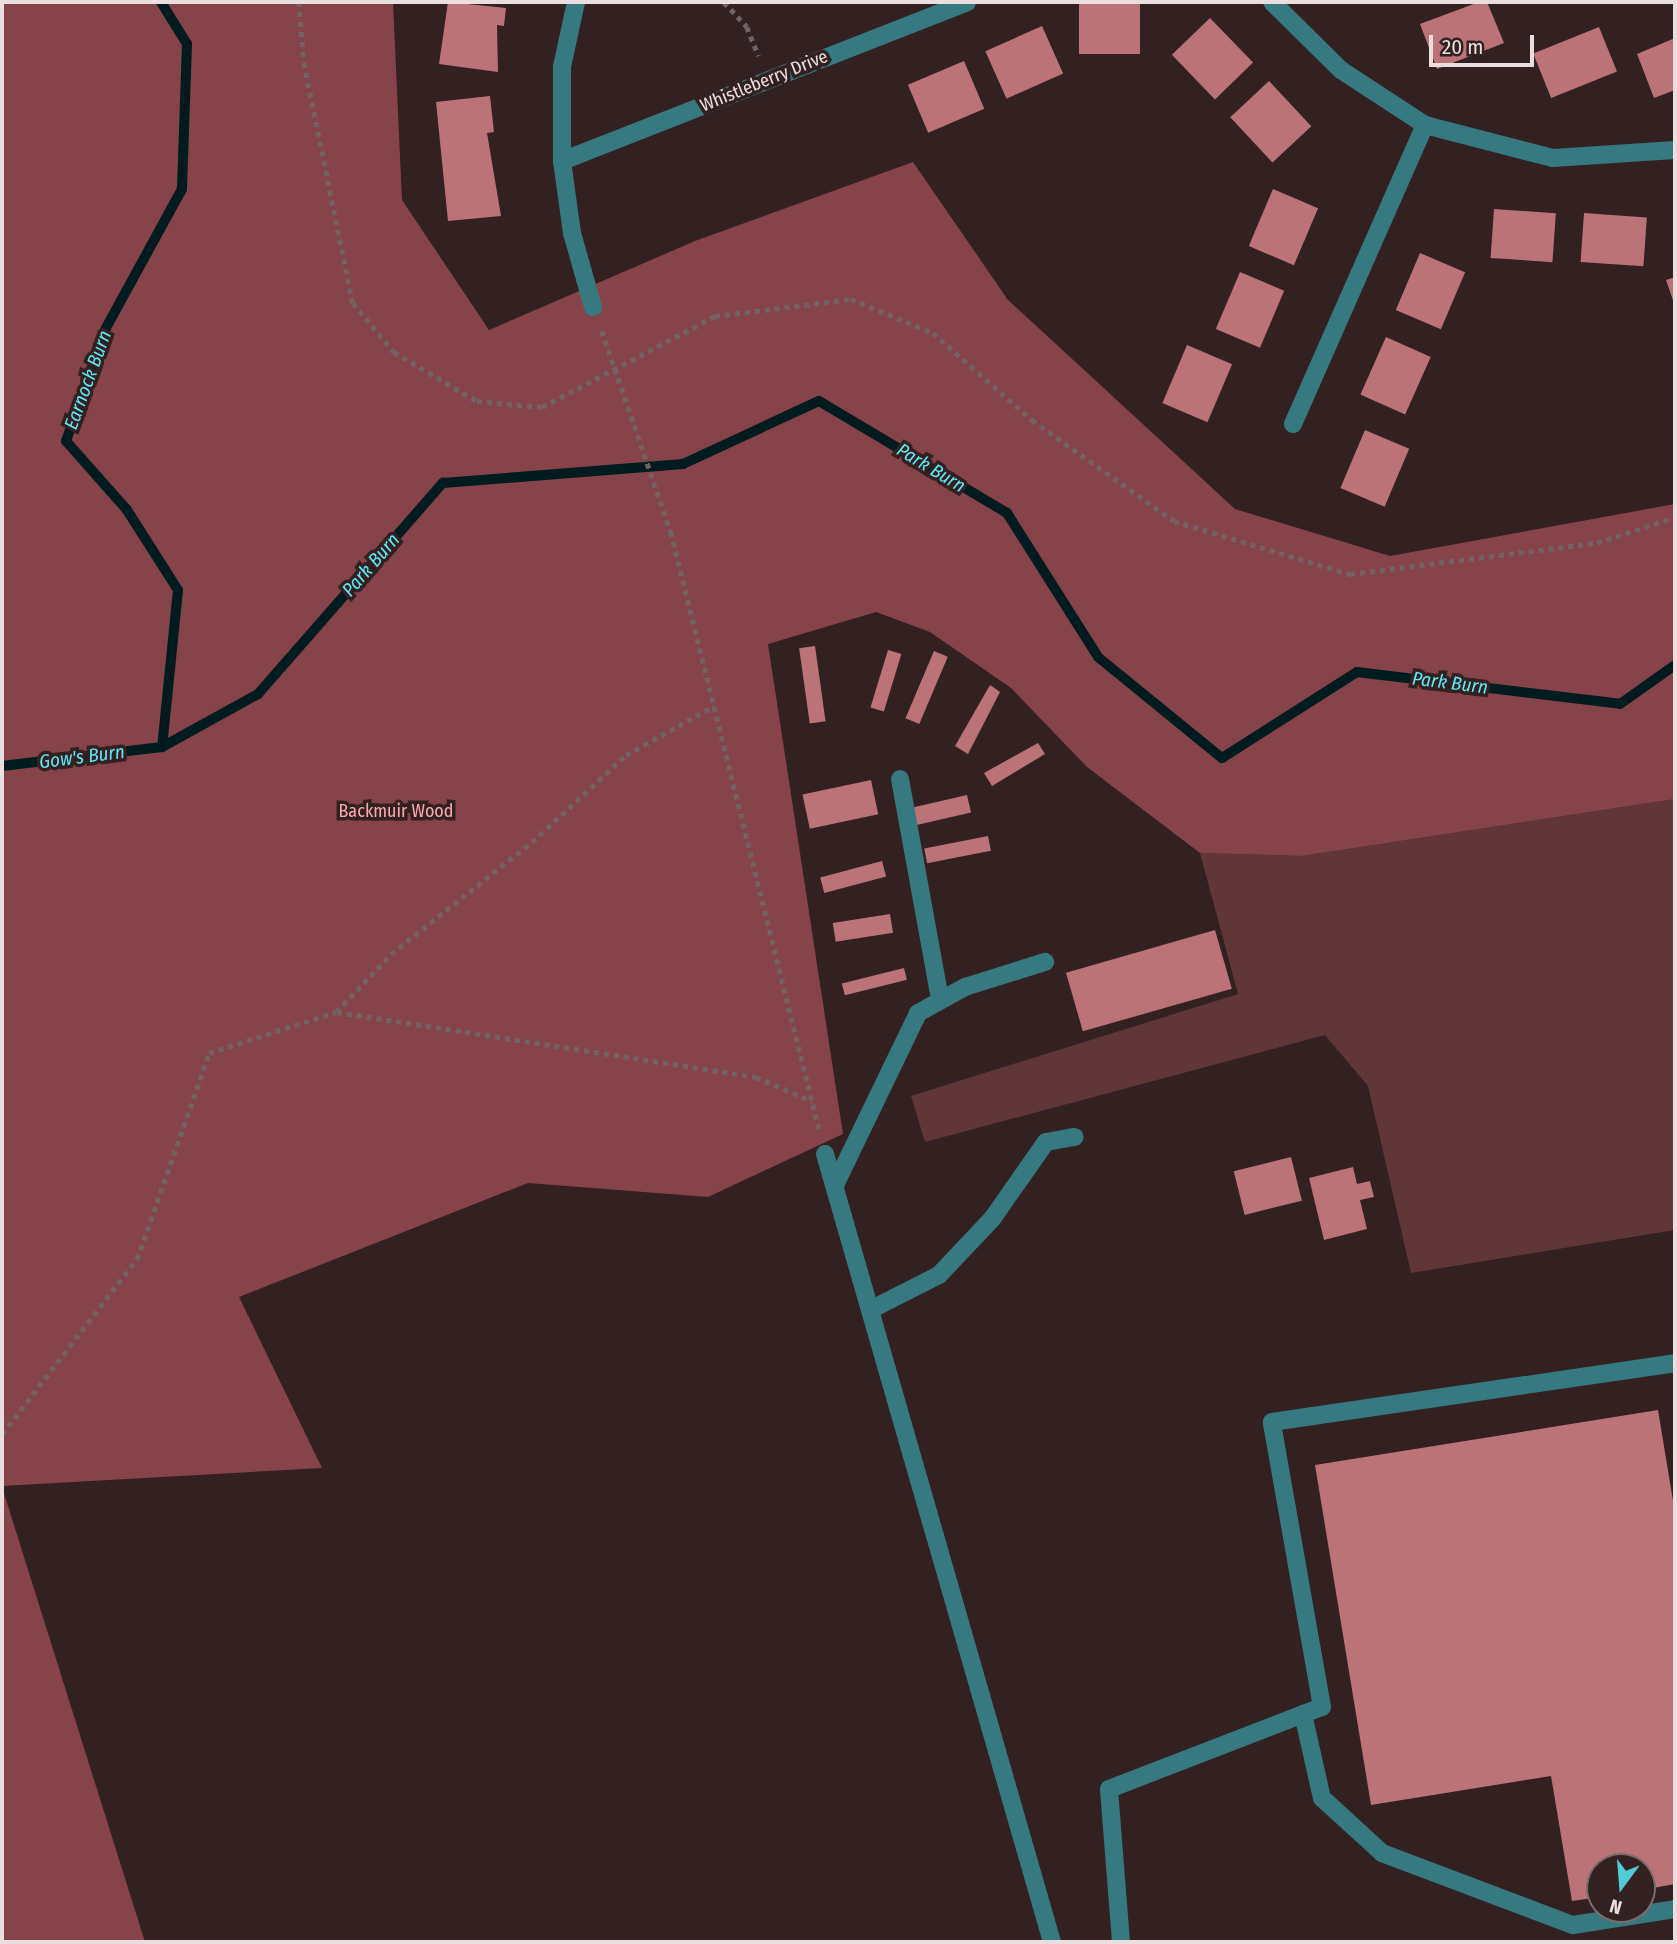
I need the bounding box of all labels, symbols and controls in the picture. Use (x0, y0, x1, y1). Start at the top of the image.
scale bar (1432, 21, 1537, 65)
text: 20 m (1442, 34, 1483, 60)
street label: Whistleberry Drive (697, 46, 831, 116)
water label: Earnock Burn (60, 327, 116, 433)
water label: Park Burn (892, 439, 970, 497)
water label: Park Burn (337, 529, 405, 601)
water label: Park Burn (1411, 667, 1489, 699)
water label: Gow's Burn (38, 740, 126, 774)
park label: Backmuir Wood (339, 800, 453, 822)
north arrow (1586, 1853, 1656, 1923)
text: N (1607, 1894, 1624, 1919)

